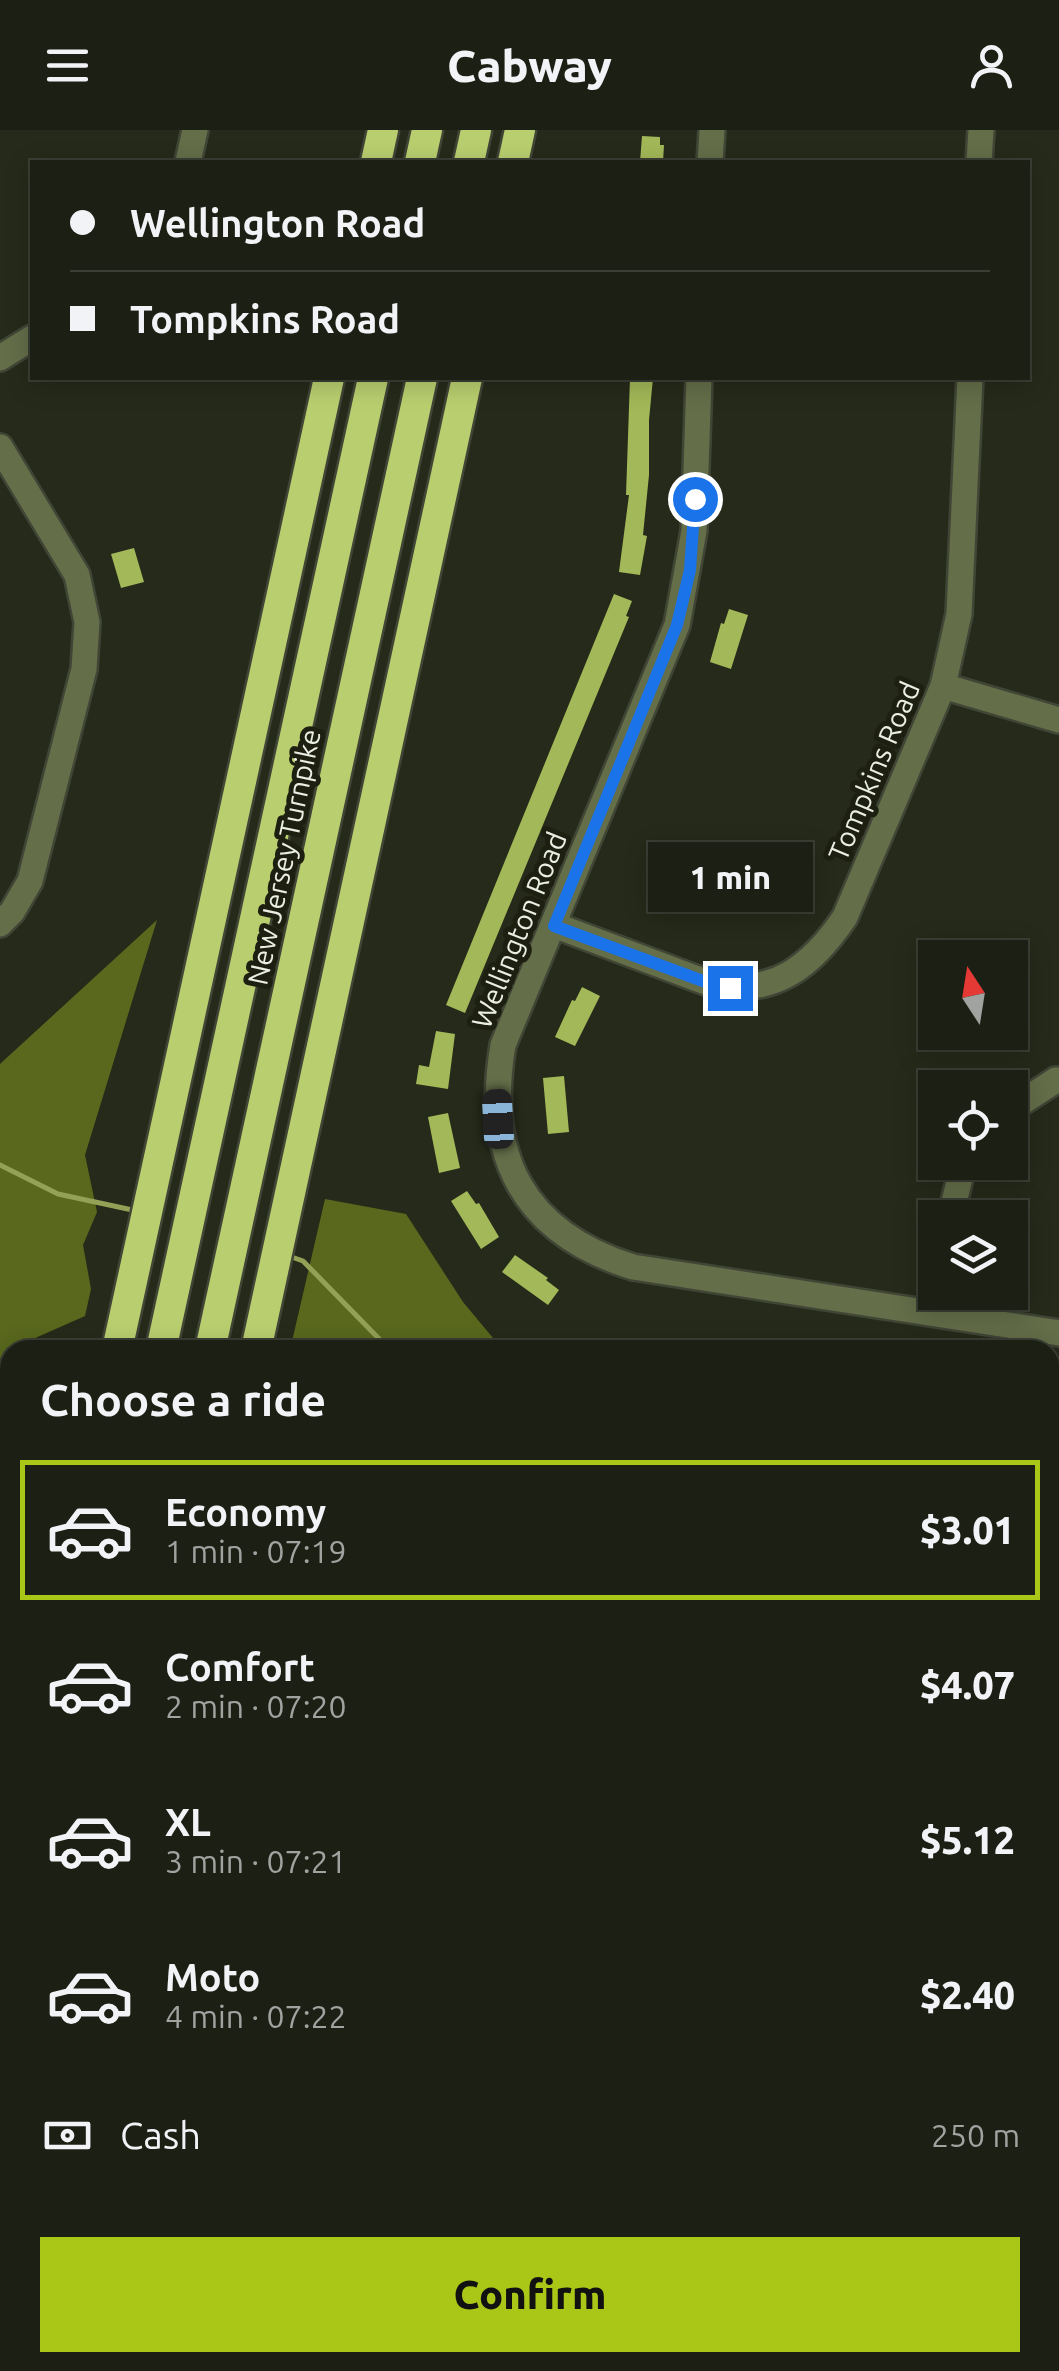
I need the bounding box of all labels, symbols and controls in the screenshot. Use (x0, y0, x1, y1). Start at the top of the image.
icon: menu (40, 38, 95, 93)
icon: person (964, 38, 1019, 93)
text: Cabway (447, 40, 612, 91)
text: Wellington Road (130, 202, 425, 244)
text: Tompkins Road (130, 298, 400, 340)
route start (673, 477, 718, 522)
street label: Tompkins Road (822, 677, 925, 865)
street label: New Jersey Turnpike (241, 726, 326, 988)
street label: Wellington Road (465, 827, 572, 1032)
callout: 1 min (648, 843, 812, 913)
text: 1 min (690, 859, 771, 895)
north arrow (918, 940, 1028, 1050)
map controls (918, 940, 1028, 1310)
route end (708, 966, 753, 1011)
button: locate (918, 1070, 1028, 1180)
car (481, 1088, 515, 1150)
button: layers (918, 1200, 1028, 1310)
text: Choose a ride (40, 1374, 326, 1425)
icon: car (45, 1485, 135, 1575)
text: Economy (165, 1491, 326, 1533)
text: $3.01 (920, 1509, 1015, 1551)
text: 1 min · 07:19 (165, 1533, 347, 1569)
icon: car (45, 1640, 135, 1730)
text: Comfort (165, 1646, 315, 1688)
text: $4.07 (920, 1664, 1015, 1706)
text: 2 min · 07:20 (165, 1688, 347, 1724)
icon: car (45, 1795, 135, 1885)
text: XL (165, 1801, 211, 1843)
text: $5.12 (920, 1819, 1015, 1861)
text: 3 min · 07:21 (165, 1843, 347, 1879)
icon: car (45, 1950, 135, 2040)
text: Moto (165, 1956, 260, 1998)
text: $2.40 (920, 1974, 1015, 2016)
text: 4 min · 07:22 (165, 1998, 347, 2034)
icon: cash (40, 2108, 95, 2163)
text: Cash (120, 2114, 201, 2156)
text: 250 m (931, 2117, 1020, 2153)
button: Confirm (40, 2237, 1020, 2352)

